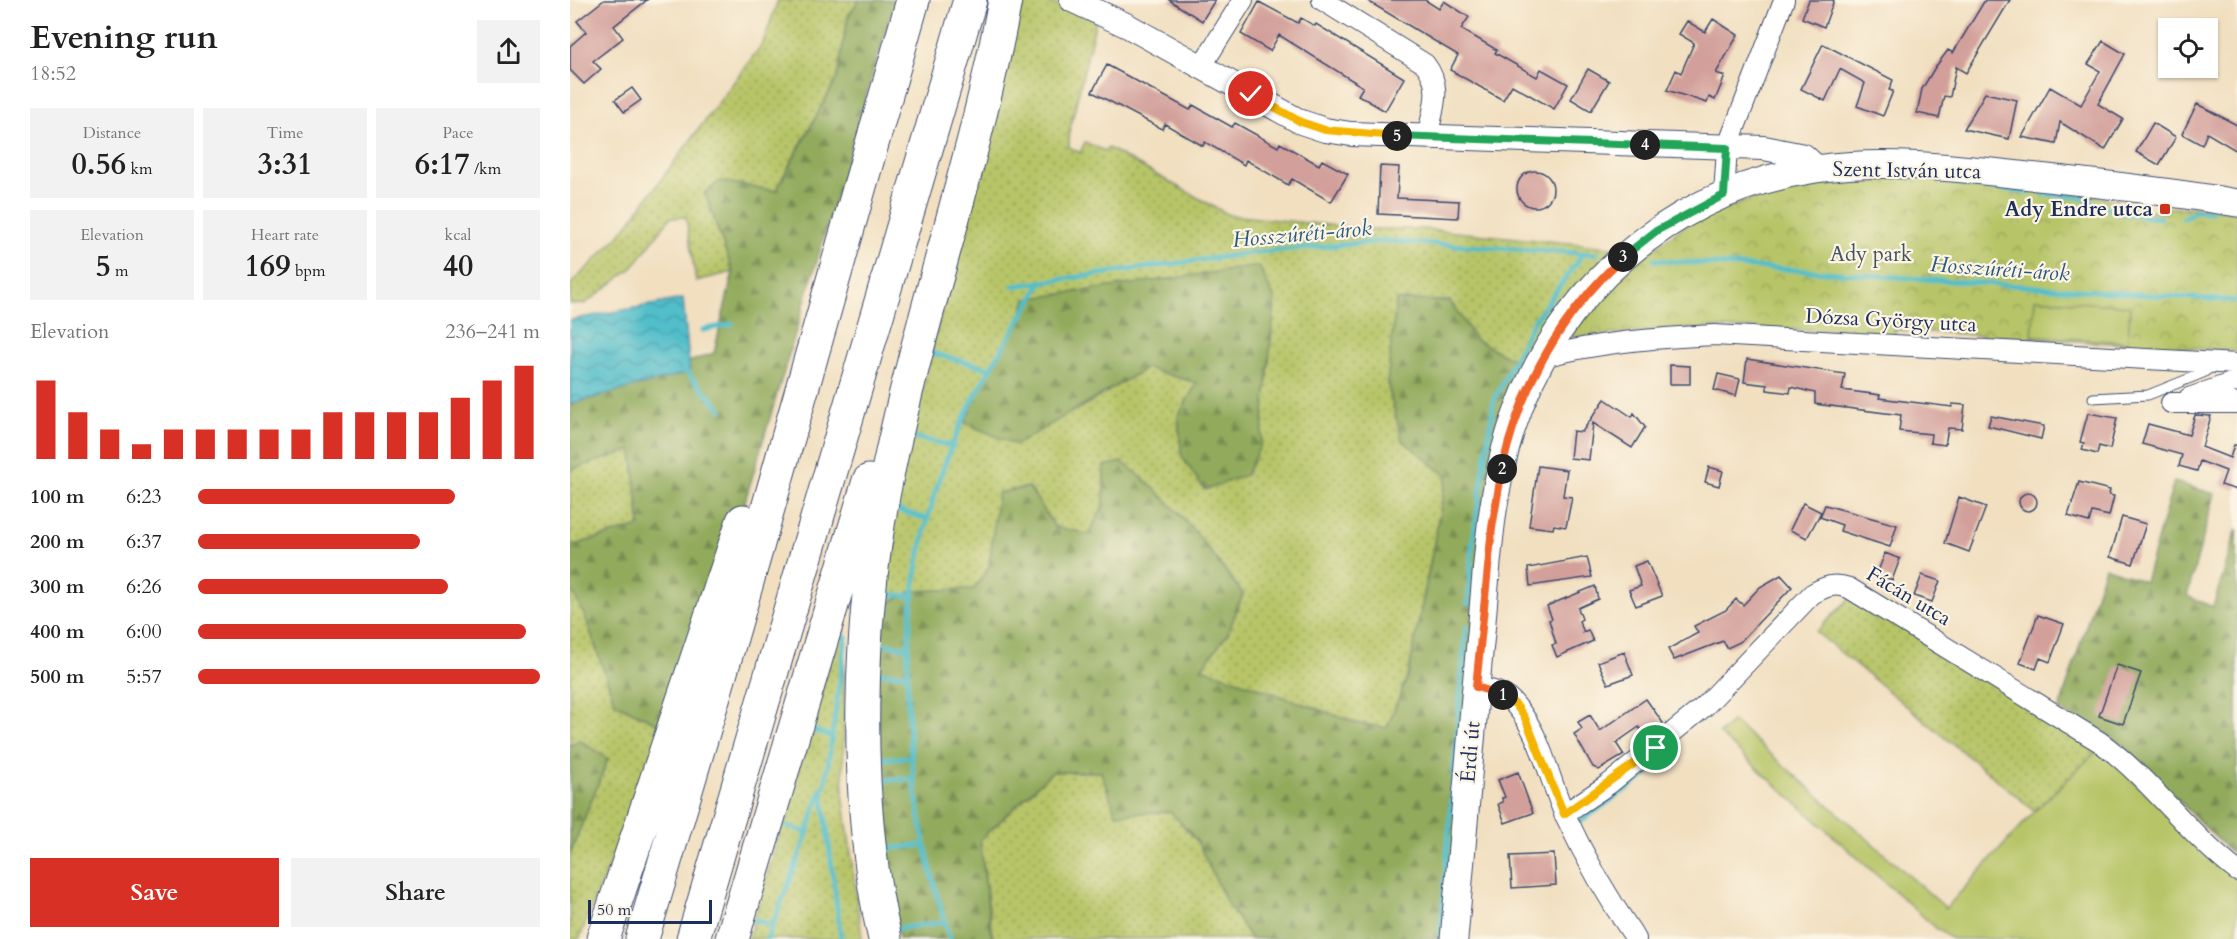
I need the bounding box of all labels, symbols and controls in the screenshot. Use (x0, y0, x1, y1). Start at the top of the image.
text: Evening run (30, 15, 218, 60)
map controls (2158, 18, 2218, 78)
button: locate (2158, 18, 2218, 78)
button: share (477, 20, 540, 83)
text: 18:52 (30, 60, 76, 87)
pin (1225, 68, 1276, 119)
icon: check (1234, 77, 1267, 110)
pin: 5 (1382, 121, 1412, 151)
text: Distance (83, 122, 141, 144)
text: Time (266, 122, 304, 144)
text: Pace (443, 122, 473, 144)
text: 5 (1393, 125, 1401, 147)
pin: 4 (1630, 130, 1660, 160)
text: 4 (1641, 134, 1649, 156)
text: 0.56 (71, 144, 126, 185)
text: 3:31 (258, 144, 312, 185)
text: 6:17 (415, 144, 470, 185)
street label: Szent István utca (1832, 155, 1982, 186)
text: km (126, 158, 153, 180)
text: /km (470, 158, 501, 180)
place label: Ady Endre utca (2005, 195, 2154, 224)
marker: Ady Endre utca (2158, 202, 2172, 216)
water label: Hosszúréti-árok (1231, 213, 1373, 255)
text: Elevation (80, 224, 144, 246)
text: Heart rate (251, 224, 319, 246)
text: kcal (445, 224, 471, 246)
park label: Ady park (1830, 240, 1913, 269)
pin: 3 (1608, 242, 1638, 272)
text: 5 (95, 246, 111, 287)
text: 169 (244, 246, 291, 287)
text: 40 (443, 246, 473, 287)
text: 3 (1619, 246, 1627, 268)
water label: Hosszúréti-árok (1929, 249, 2071, 289)
text: m (111, 260, 129, 282)
text: bpm (291, 260, 326, 282)
street label: Dózsa György utca (1805, 302, 1977, 339)
text: Elevation (30, 318, 109, 345)
text: 236–241 m (445, 318, 540, 345)
pin: 2 (1487, 454, 1517, 484)
text: 2 (1498, 458, 1506, 480)
text: 100 m (30, 483, 85, 510)
text: 6:23 (126, 483, 162, 510)
text: 200 m (30, 528, 85, 555)
text: 6:37 (126, 528, 162, 555)
street label: Fácán utca (1861, 560, 1957, 633)
text: 300 m (30, 573, 85, 600)
text: 6:26 (126, 573, 162, 600)
text: 400 m (30, 618, 85, 645)
text: 6:00 (126, 618, 162, 645)
text: 500 m (30, 663, 85, 690)
text: 5:57 (126, 663, 162, 690)
pin: 1 (1488, 680, 1518, 710)
text: 1 (1499, 684, 1507, 706)
street label: Érdi út (1453, 720, 1488, 784)
pin (1630, 722, 1681, 773)
icon: arrive (1639, 731, 1672, 764)
button: Save (30, 858, 279, 927)
button: Share (291, 858, 540, 927)
scale bar (588, 897, 712, 924)
text: 50 m (597, 899, 631, 921)

